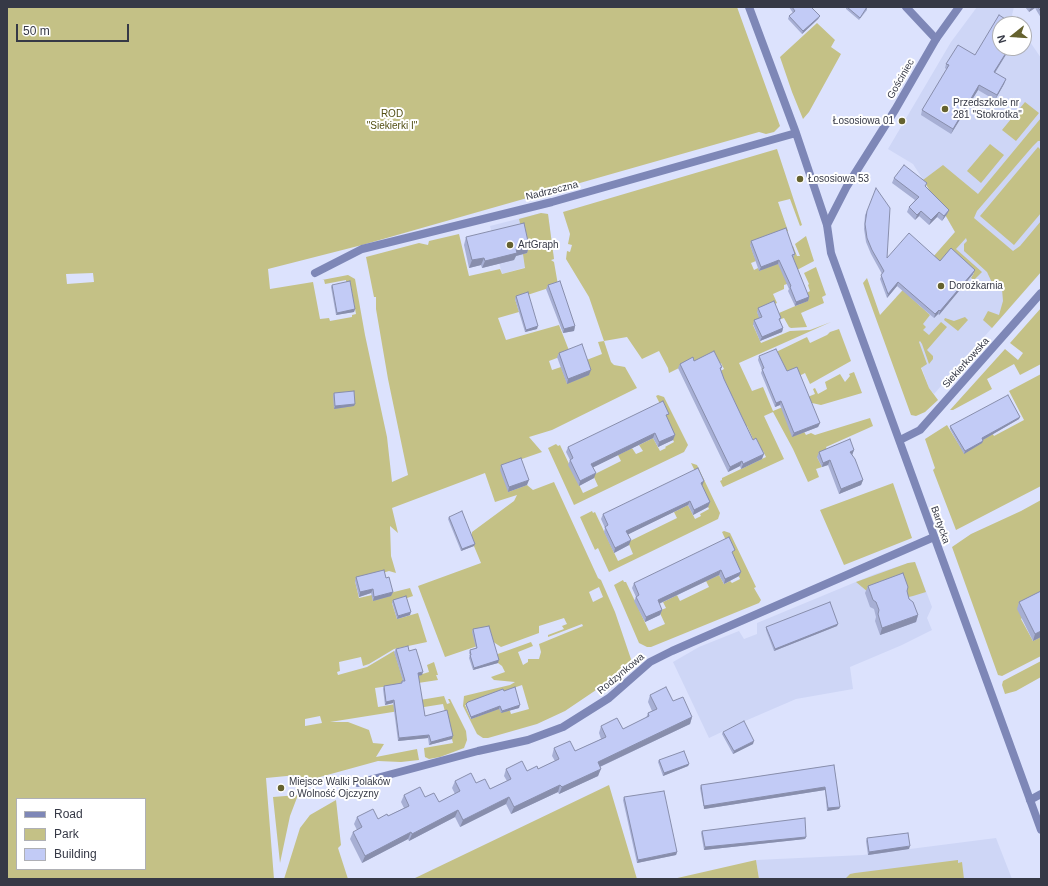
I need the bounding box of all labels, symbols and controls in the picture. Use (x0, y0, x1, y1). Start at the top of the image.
scale bar (18, 16, 131, 42)
north arrow (992, 16, 1032, 56)
text: 50 m (23, 24, 50, 38)
text: N (995, 34, 1008, 45)
street label: Gościniec (885, 57, 917, 101)
place label: Przedszkole nr 281 "Stokrotka" (953, 97, 1022, 120)
marker: Przedszkole nr 281 "Stokrotka" (940, 104, 950, 114)
park label: ROD "Siekierki I" (367, 108, 417, 132)
place label: Łososiowa 01 (833, 115, 894, 127)
marker: Łososiowa 01 (897, 116, 907, 126)
place label: Łososiowa 53 (808, 173, 869, 185)
marker: Łososiowa 53 (795, 174, 805, 184)
street label: Nadrzeczna (525, 179, 579, 203)
place label: ArtGraph (518, 239, 559, 251)
marker: ArtGraph (505, 240, 515, 250)
place label: Dorożkarnia (949, 280, 1003, 292)
marker: Dorożkarnia (936, 281, 946, 291)
street label: Siekierkowska (940, 335, 992, 391)
street label: Bartycka (928, 505, 952, 545)
street label: Rodzynkowa (595, 651, 647, 697)
place label: Miejsce Walki Polaków o Wolność Ojczyzny (289, 776, 390, 800)
marker: Miejsce Walki Polaków o Wolność Ojczyzny (276, 783, 286, 793)
legend (16, 798, 146, 870)
text: Road (54, 807, 83, 821)
text: Park (54, 827, 79, 841)
text: Building (54, 847, 97, 861)

